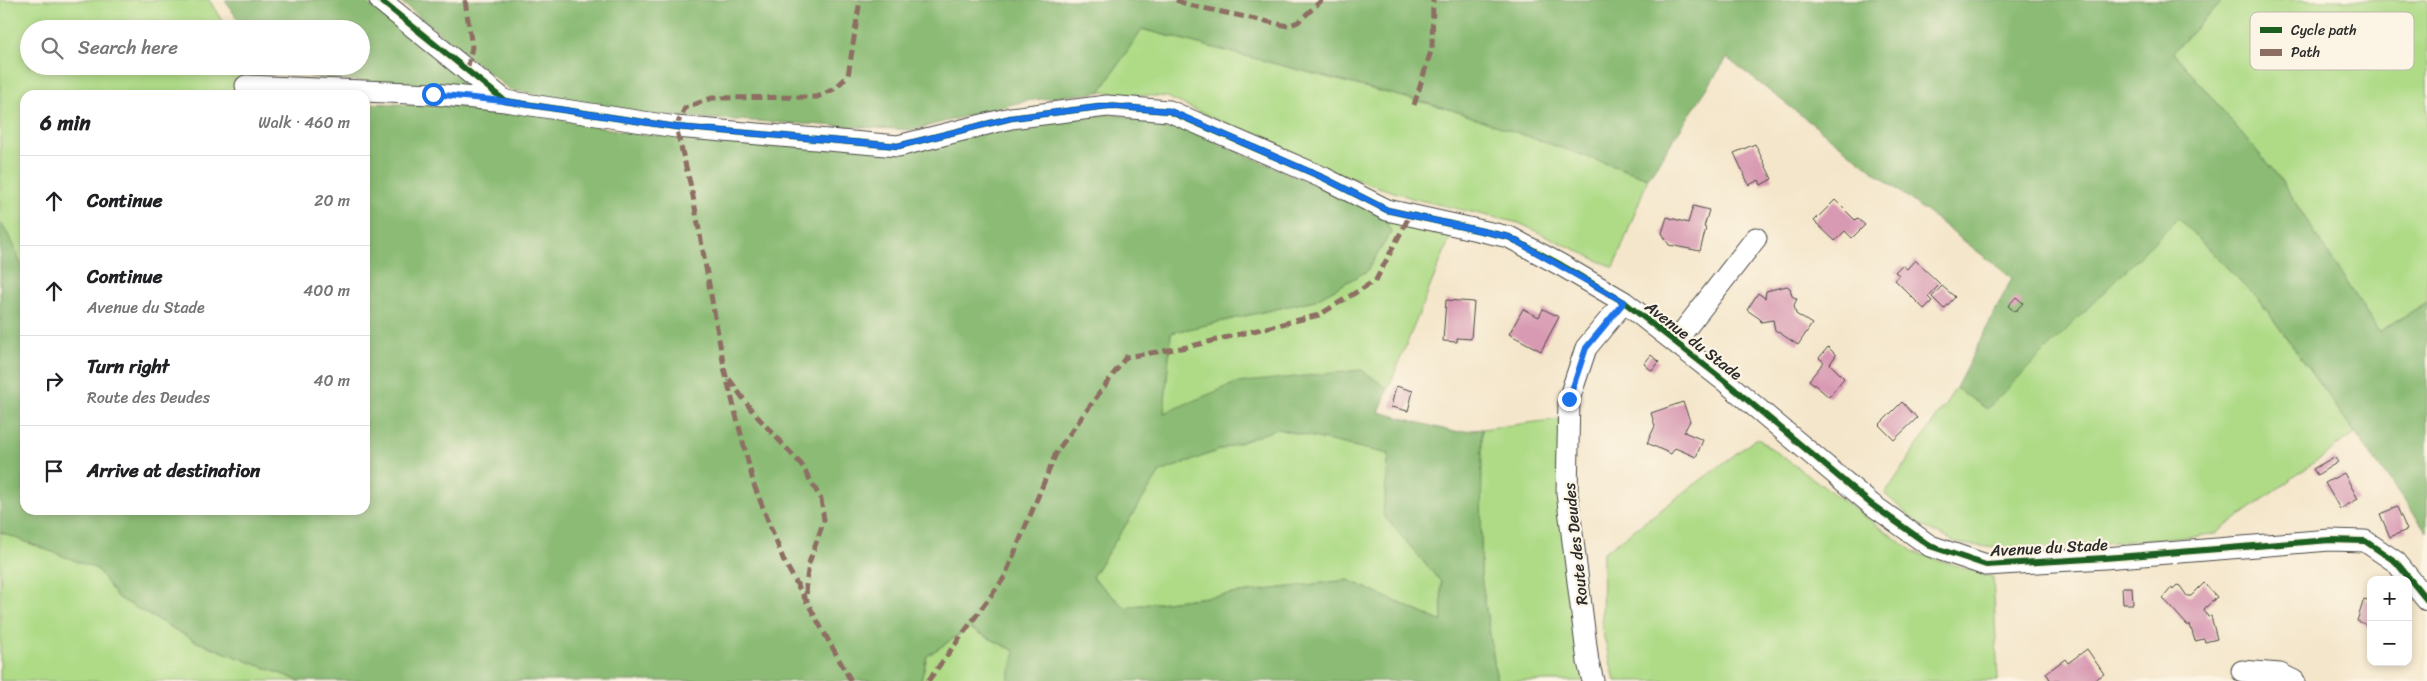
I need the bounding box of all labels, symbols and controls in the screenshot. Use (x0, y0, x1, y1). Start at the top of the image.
legend (2250, 12, 2414, 70)
text: Cycle path (2291, 18, 2357, 43)
search box (20, 20, 370, 75)
text: Search here (78, 31, 178, 64)
icon: search (38, 34, 66, 62)
text: Path (2291, 40, 2320, 65)
route start (422, 83, 445, 106)
text: 6 min (40, 104, 91, 142)
text: Walk · 460 m (258, 108, 350, 137)
text: Continue (87, 184, 163, 217)
text: 20 m (314, 186, 350, 215)
icon: ahead (40, 187, 68, 215)
text: Continue (87, 260, 163, 293)
text: 400 m (303, 276, 350, 305)
icon: ahead (40, 277, 68, 305)
street label: Avenue du Stade (1638, 292, 1749, 388)
text: Avenue du Stade (87, 293, 205, 322)
text: Turn right (87, 350, 169, 383)
text: 40 m (313, 366, 350, 395)
icon: right (40, 367, 68, 395)
text: Route des Deudes (87, 383, 210, 412)
route end (1558, 388, 1581, 411)
text: Arrive at destination (87, 454, 260, 487)
icon: arrive (40, 457, 68, 485)
street label: Route des Deudes (1555, 481, 1596, 607)
street label: Avenue du Stade (1989, 530, 2109, 565)
map controls (2367, 576, 2412, 666)
button: + (2367, 576, 2412, 621)
button: − (2367, 621, 2412, 666)

